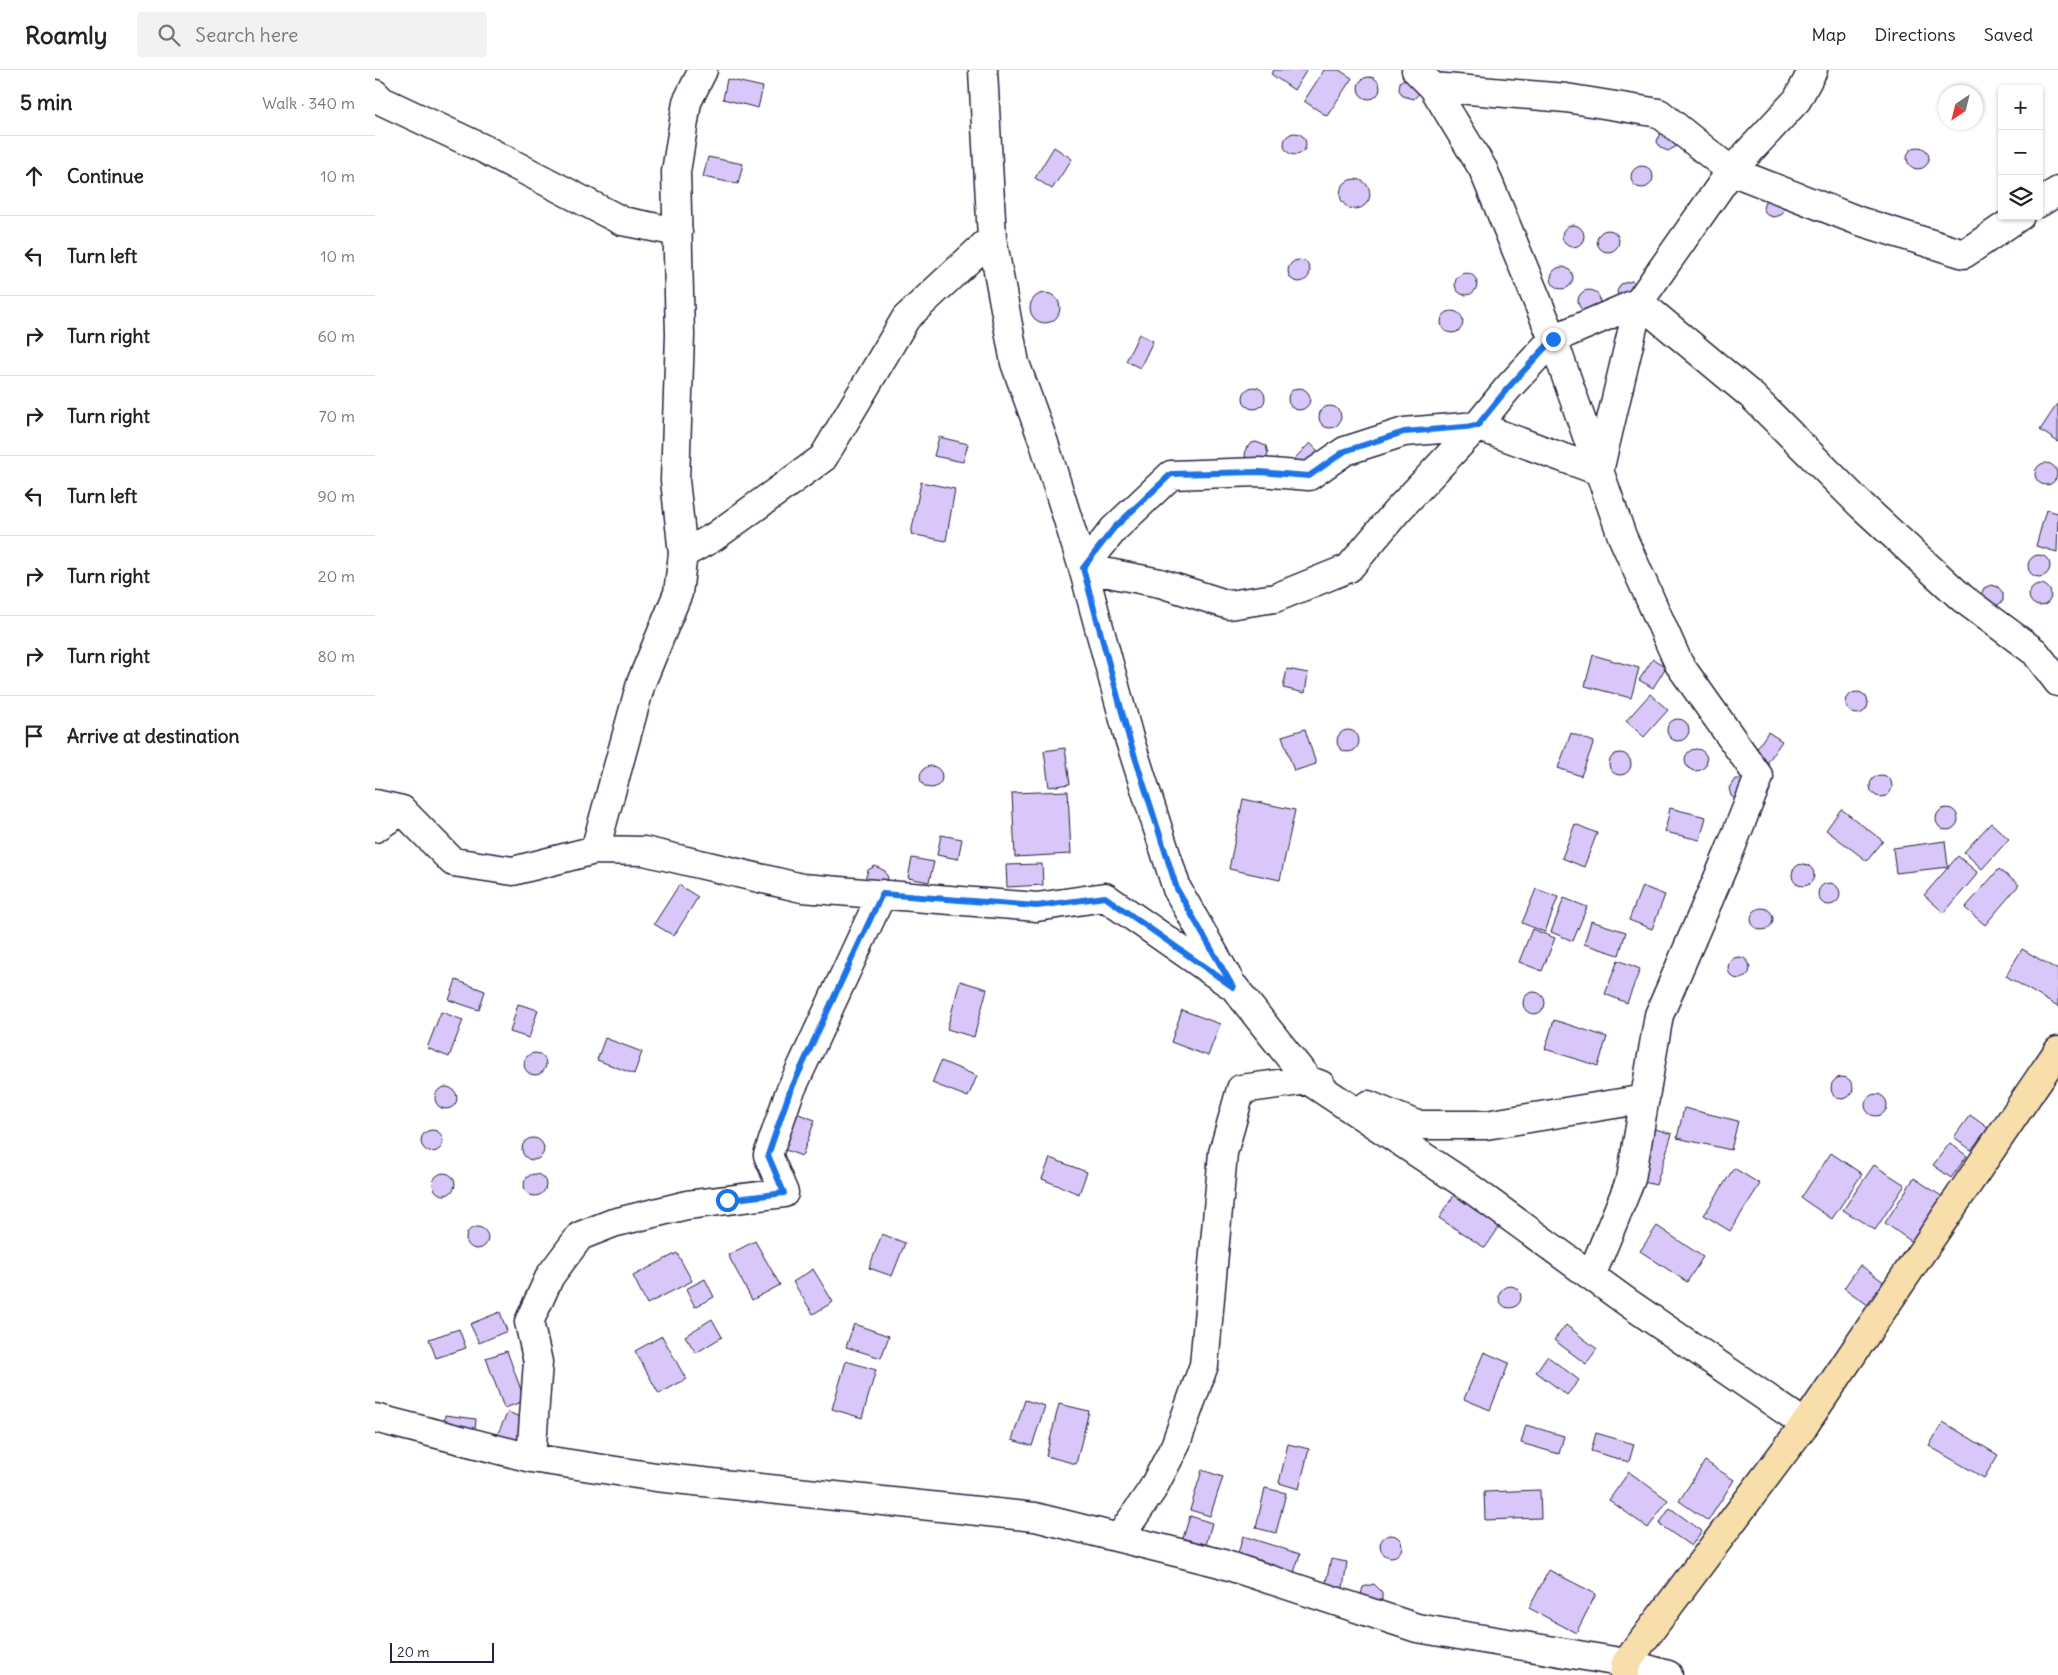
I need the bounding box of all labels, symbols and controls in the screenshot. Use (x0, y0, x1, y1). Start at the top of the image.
search box (137, 12, 487, 57)
text: Roamly (25, 20, 107, 50)
icon: search (155, 21, 183, 49)
text: Search here (195, 23, 298, 47)
text: Map (1811, 23, 1846, 46)
text: Directions (1874, 23, 1956, 46)
text: Saved (1984, 23, 2033, 46)
north arrow (1938, 85, 1983, 130)
map controls (1998, 85, 2043, 220)
button: + (1998, 85, 2043, 130)
text: 5 min (20, 89, 72, 116)
text: Walk · 340 m (262, 93, 355, 113)
button: − (1998, 130, 2043, 175)
icon: ahead (20, 162, 48, 190)
text: Continue (67, 164, 144, 188)
text: 10 m (320, 166, 355, 186)
button: layers (1998, 175, 2043, 220)
icon: left (20, 242, 48, 270)
text: Turn left (67, 244, 137, 268)
text: 10 m (320, 246, 355, 266)
icon: right (20, 322, 48, 350)
text: Turn right (67, 324, 150, 348)
text: 60 m (317, 326, 355, 346)
route end (1542, 328, 1565, 351)
icon: right (20, 402, 48, 430)
text: Turn right (67, 404, 150, 428)
text: 70 m (319, 406, 355, 426)
icon: left (20, 482, 48, 510)
text: Turn left (67, 484, 137, 508)
text: 90 m (317, 486, 355, 506)
icon: right (20, 562, 48, 590)
text: Turn right (67, 564, 150, 588)
text: 20 m (318, 566, 355, 586)
icon: right (20, 642, 48, 670)
text: Turn right (67, 644, 150, 668)
text: 80 m (317, 646, 355, 666)
icon: arrive (20, 722, 48, 750)
text: Arrive at destination (67, 724, 240, 748)
route start (716, 1189, 739, 1212)
scale bar (390, 1640, 494, 1663)
text: 20 m (397, 1643, 430, 1661)

